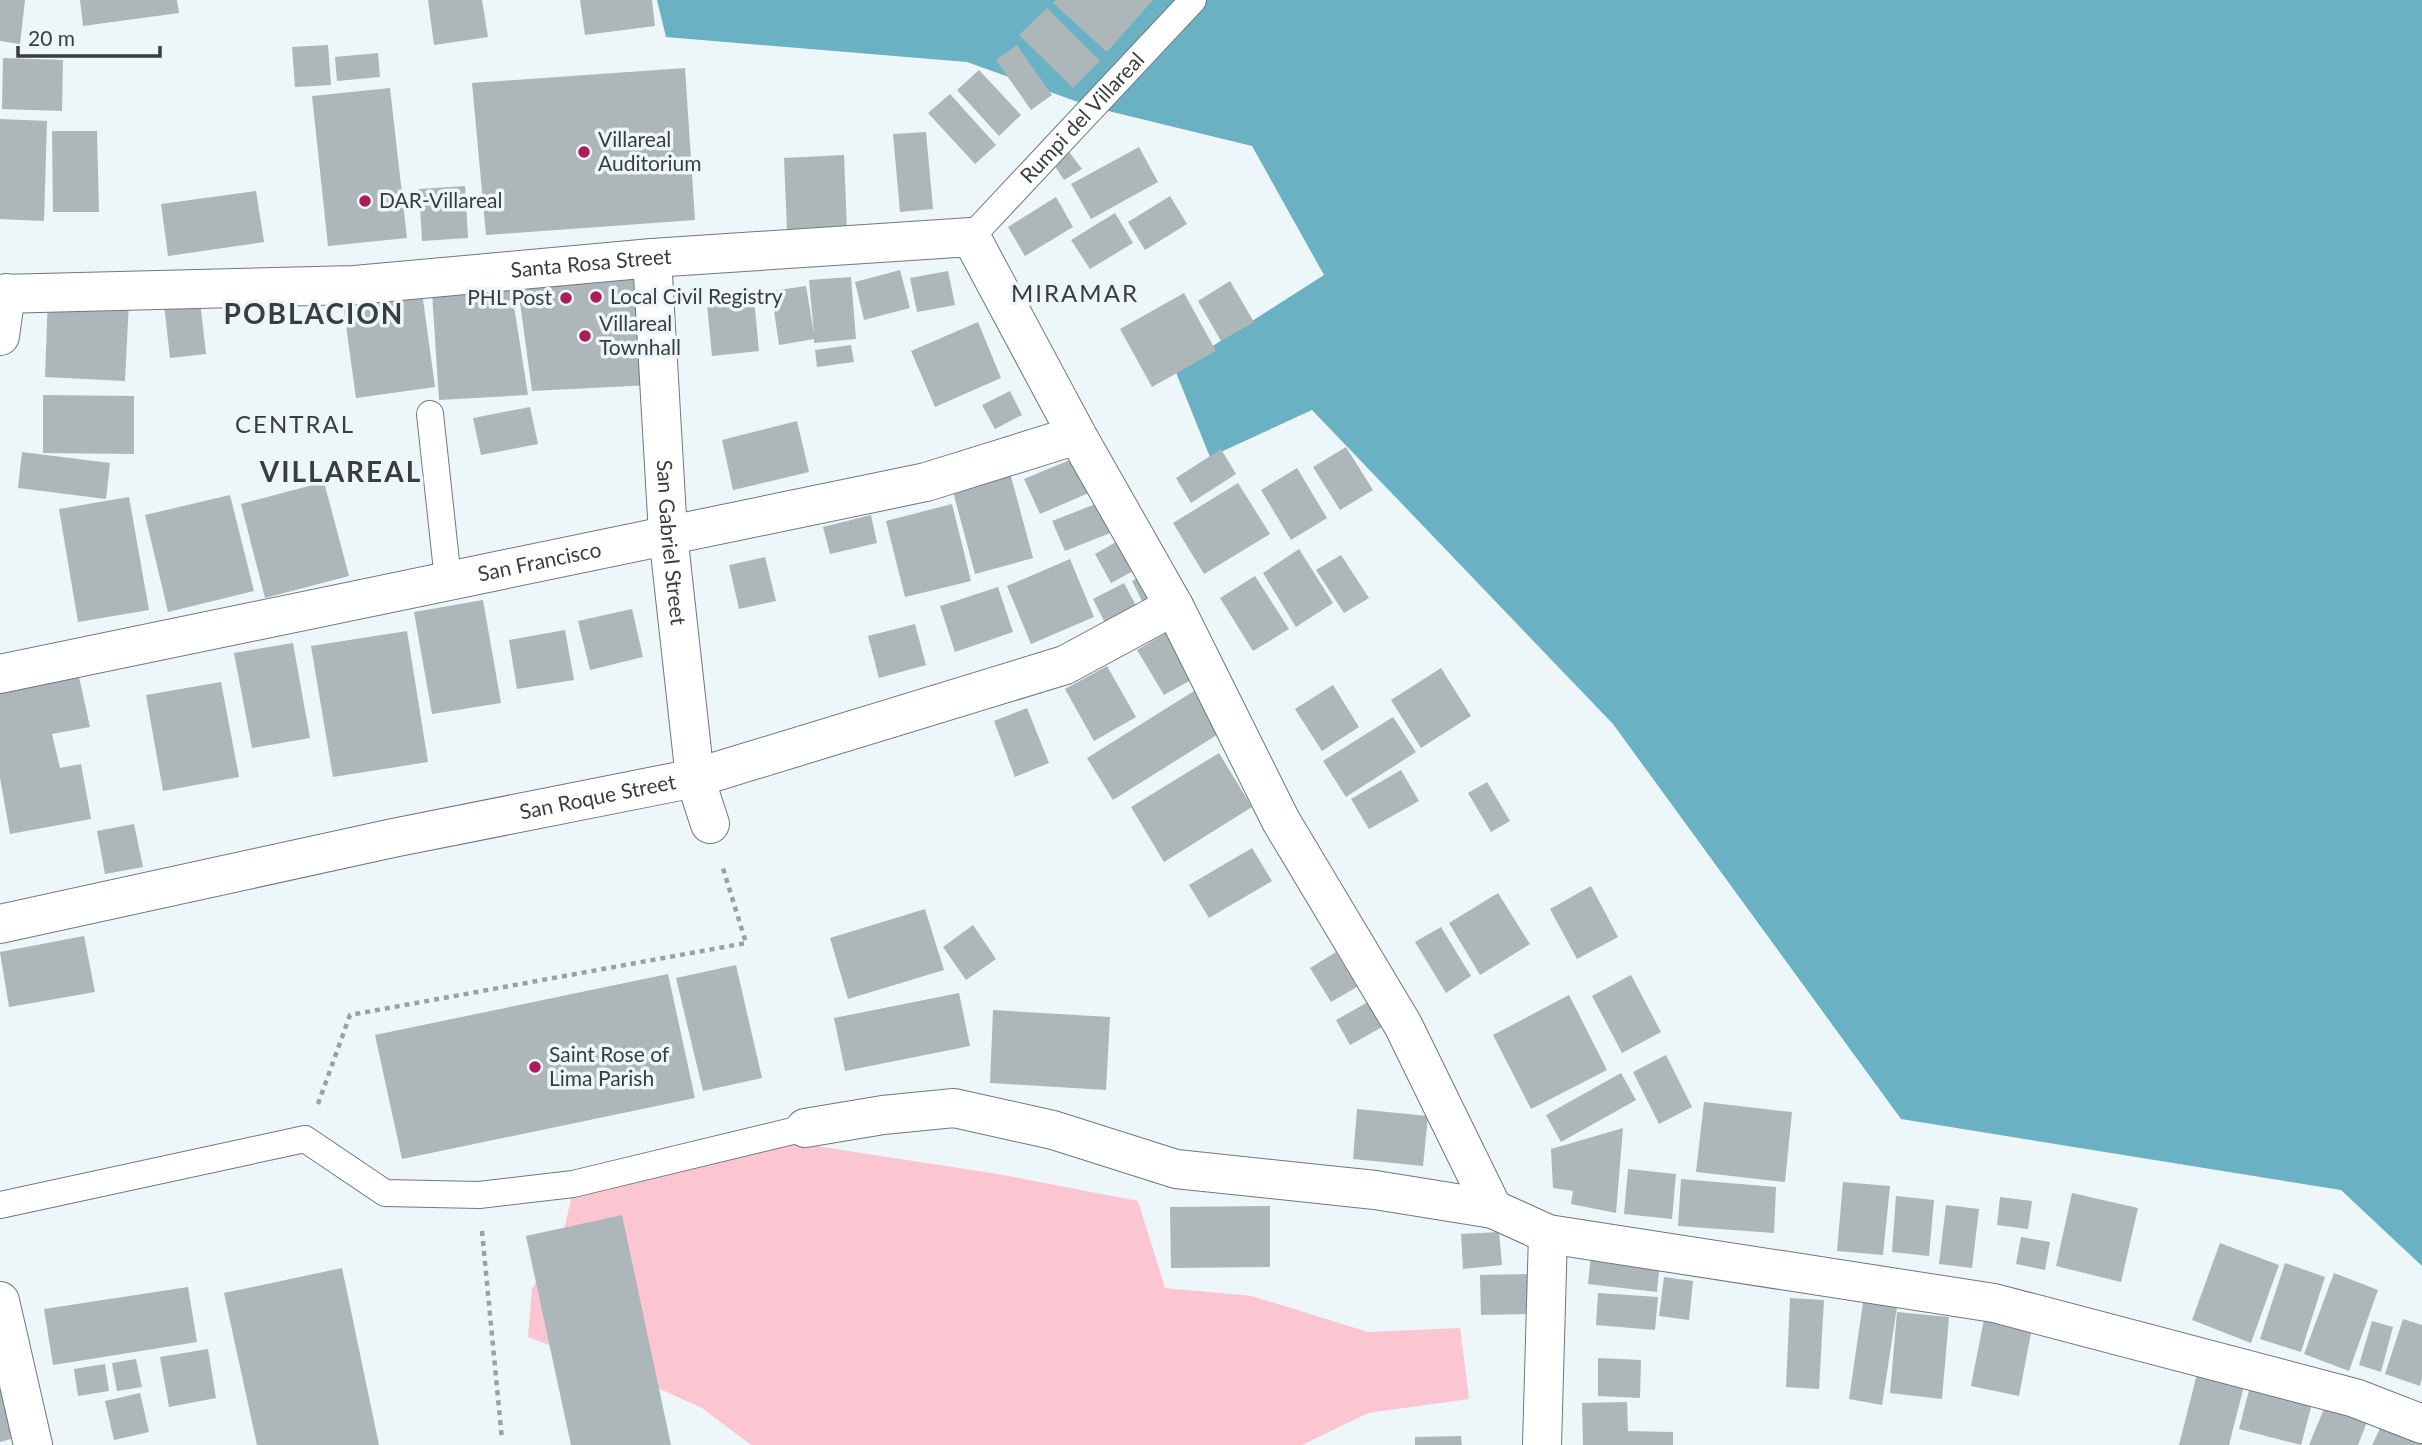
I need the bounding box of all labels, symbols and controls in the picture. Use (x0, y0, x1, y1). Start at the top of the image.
scale bar (18, 14, 159, 58)
text: 20 m (28, 25, 75, 50)
street label: Rumpi del Villareal (1014, 47, 1148, 188)
place label: Villareal Auditorium (598, 126, 702, 175)
marker: Villareal Auditorium (576, 144, 592, 160)
place label: DAR-Villareal (379, 187, 502, 212)
marker: DAR-Villareal (357, 193, 373, 209)
street label: Santa Rosa Street (509, 243, 672, 282)
district label: MIRAMAR (1011, 278, 1139, 307)
place label: Local Civil Registry (610, 283, 783, 308)
place label: PHL Post (467, 284, 552, 309)
marker: Local Civil Registry (588, 289, 604, 305)
marker: PHL Post (558, 290, 574, 306)
district label: POBLACION (224, 296, 404, 330)
place label: Villareal Townhall (599, 310, 681, 359)
marker: Villareal Townhall (577, 328, 593, 344)
district label: CENTRAL (235, 409, 355, 438)
district label: VILLAREAL (259, 454, 422, 488)
street label: San Gabriel Street (653, 459, 692, 627)
street label: San Francisco (475, 536, 603, 586)
street label: San Roque Street (517, 768, 678, 824)
place label: Saint Rose of Lima Parish (549, 1041, 670, 1090)
marker: Saint Rose of Lima Parish (527, 1059, 543, 1075)

